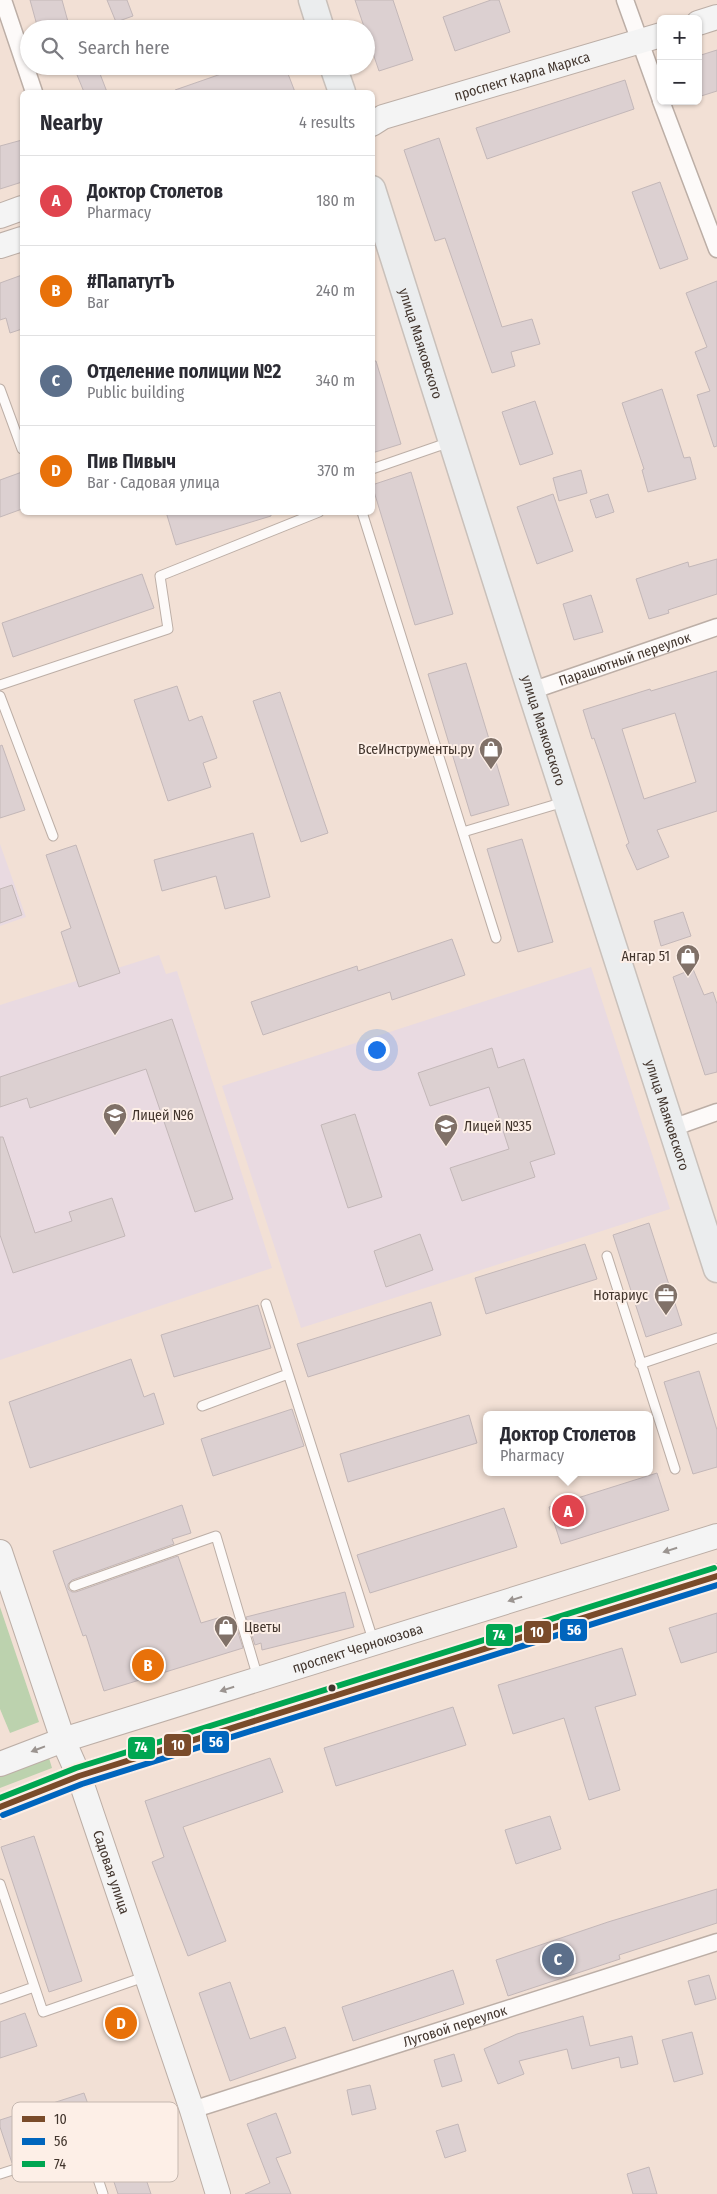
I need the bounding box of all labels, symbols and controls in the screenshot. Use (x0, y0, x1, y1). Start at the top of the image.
map controls (657, 15, 702, 105)
button: + (657, 15, 702, 60)
search box (20, 20, 375, 75)
icon: search (38, 34, 66, 62)
text: Search here (78, 36, 170, 59)
street label: проспект Карла Маркса (452, 48, 592, 105)
button: − (657, 60, 702, 105)
text: Nearby (40, 110, 102, 136)
text: 4 results (299, 113, 355, 132)
text: Доктор Столетов (87, 180, 223, 203)
text: A (52, 191, 60, 210)
text: 180 m (316, 191, 355, 210)
text: Pharmacy (87, 203, 151, 222)
text: #ПапатутЪ (87, 270, 174, 293)
text: B (52, 281, 60, 300)
text: 240 m (316, 281, 355, 300)
street label: улица Маяковского (395, 286, 446, 401)
text: Bar (87, 293, 109, 312)
text: Отделение полиции №2 (87, 360, 281, 383)
text: C (52, 371, 60, 390)
text: 340 m (316, 371, 355, 390)
text: Public building (87, 383, 184, 402)
text: Пив Пивыч (87, 450, 176, 473)
text: D (51, 461, 61, 480)
text: 370 m (317, 461, 355, 480)
text: Bar · Садовая улица (87, 473, 220, 492)
street label: Парашютный переулок (557, 629, 693, 690)
street label: улица Маяковского (518, 673, 569, 788)
shop icon: ВсеИнструменты.ру (478, 736, 504, 770)
place label: ВсеИнструменты.ру (358, 741, 475, 758)
shop icon: Ангар 51 (675, 943, 701, 977)
place label: Ангар 51 (621, 948, 670, 965)
your location (364, 1037, 390, 1063)
street label: улица Маяковского (641, 1058, 693, 1173)
school or university icon: Лицей №6 (102, 1102, 128, 1136)
place label: Лицей №6 (132, 1107, 194, 1124)
school or university icon: Лицей №35 (433, 1113, 459, 1147)
place label: Лицей №35 (464, 1118, 532, 1135)
office icon: Нотариус (653, 1282, 679, 1316)
place label: Нотариус (593, 1287, 648, 1304)
popup (483, 1411, 653, 1476)
text: Доктор Столетов (500, 1423, 636, 1446)
text: Pharmacy (500, 1446, 564, 1465)
pin: A (552, 1492, 584, 1530)
one-way arrow (663, 1547, 678, 1555)
one-way arrow (508, 1595, 523, 1603)
shop icon: Цветы (213, 1614, 239, 1648)
line badge: 56 (559, 1618, 588, 1642)
place label: Цветы (244, 1619, 281, 1636)
street label: проспект Чернокозова (290, 1620, 425, 1677)
line badge: 10 (523, 1620, 552, 1644)
text: 56 (567, 1622, 581, 1639)
line badge: 74 (485, 1623, 514, 1647)
text: 10 (530, 1624, 544, 1641)
text: 74 (493, 1627, 505, 1644)
pin: B (132, 1646, 164, 1684)
unlabelled marker (327, 1683, 337, 1693)
one-way arrow (219, 1685, 234, 1693)
line badge: 56 (201, 1730, 230, 1754)
line badge: 10 (163, 1733, 192, 1757)
text: 56 (209, 1734, 223, 1751)
line badge: 74 (127, 1736, 156, 1760)
text: 10 (171, 1737, 185, 1754)
text: 74 (135, 1739, 147, 1756)
one-way arrow (31, 1746, 46, 1753)
street label: Садовая улица (89, 1828, 133, 1916)
pin: C (542, 1940, 574, 1978)
street label: Луговой переулок (401, 2002, 509, 2051)
pin: D (105, 2004, 137, 2042)
legend (12, 2102, 178, 2182)
text: 10 (54, 2111, 67, 2128)
text: 56 (54, 2133, 67, 2150)
text: 74 (54, 2156, 66, 2173)

